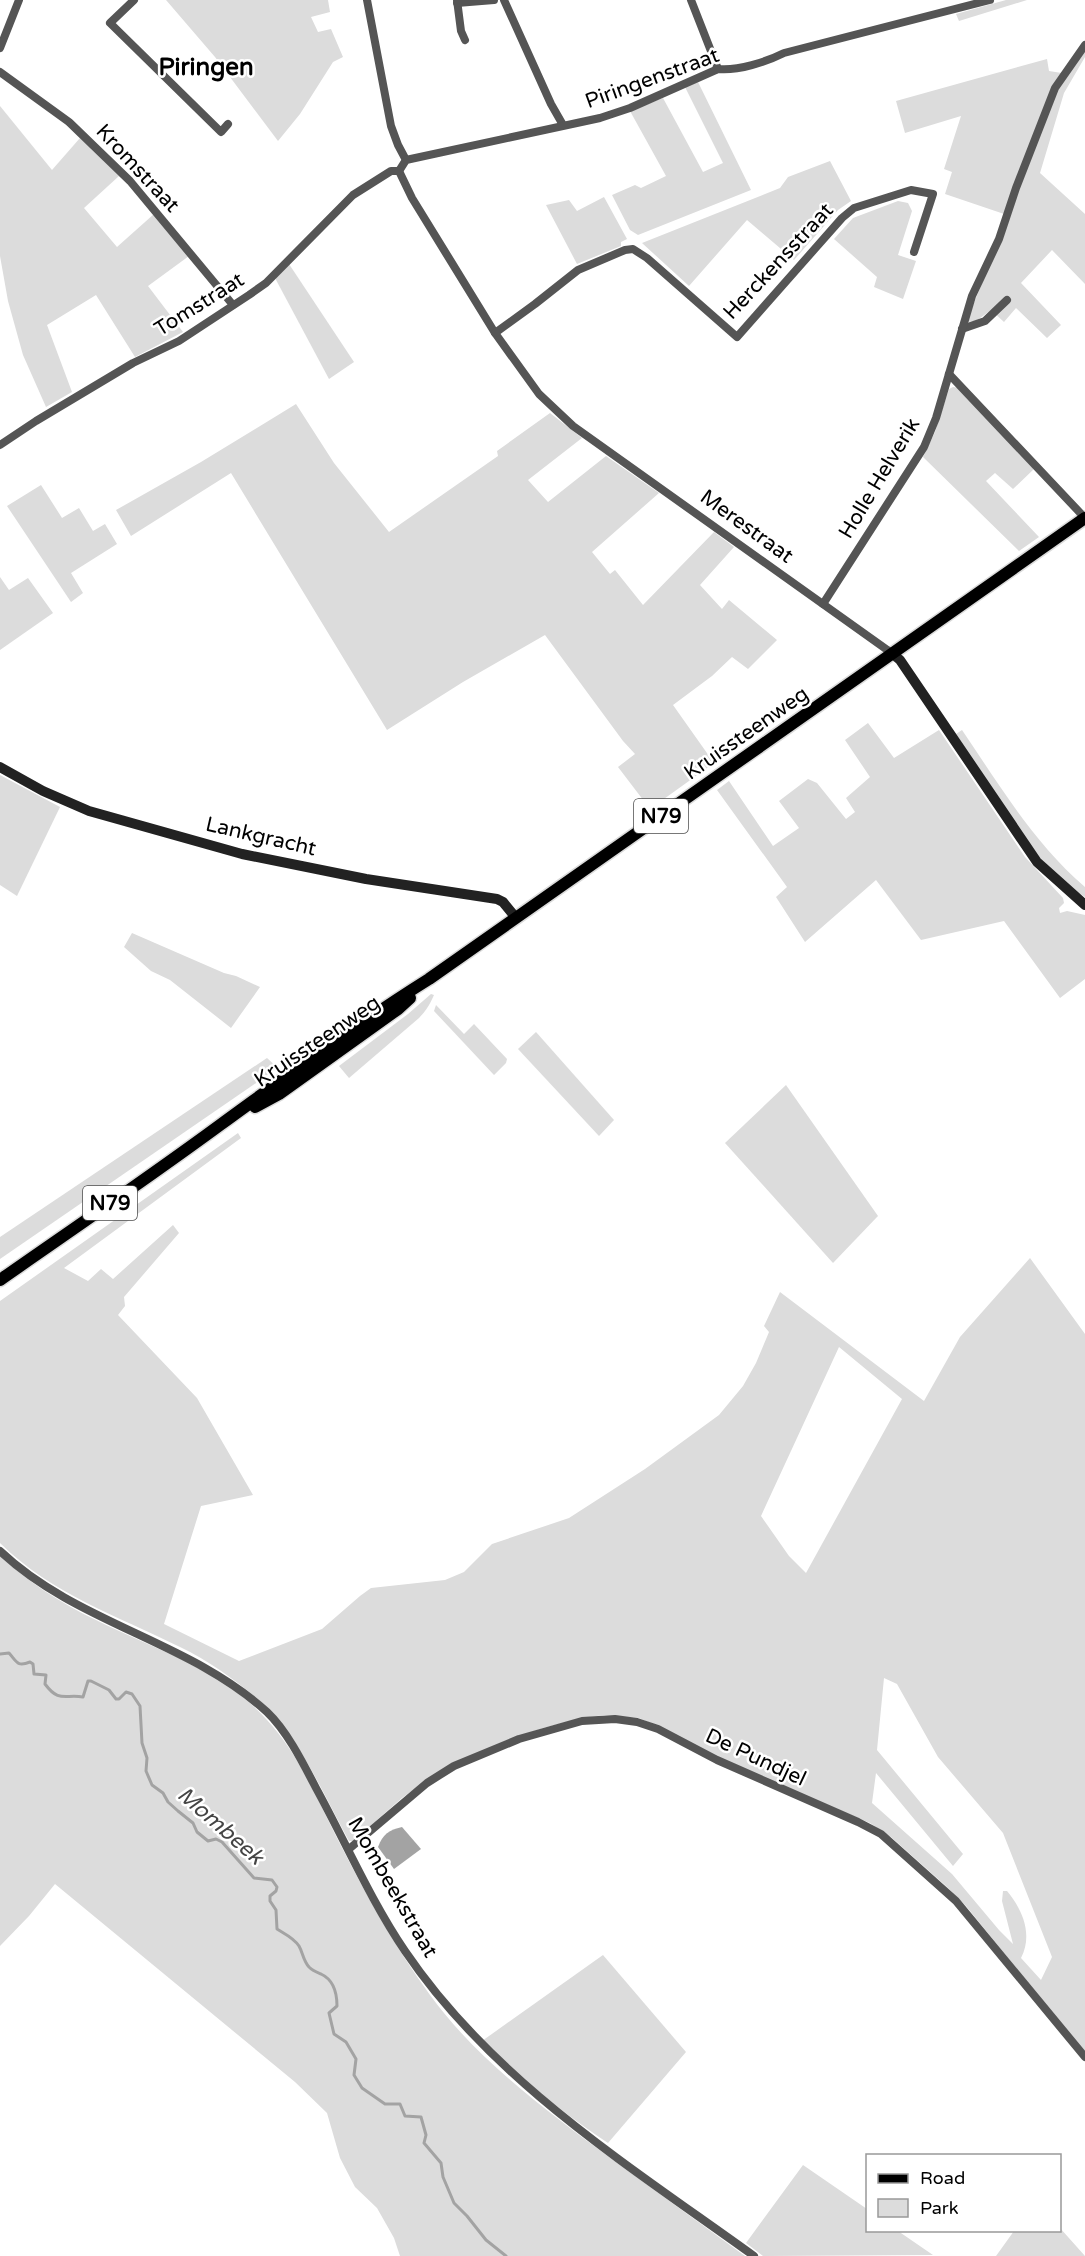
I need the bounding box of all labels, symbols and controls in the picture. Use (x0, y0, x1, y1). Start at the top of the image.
street label: Piringenstraat (582, 43, 723, 114)
district label: Piringen (158, 53, 254, 82)
street label: Kromstraat (91, 119, 185, 218)
street label: Herckensstraat (718, 198, 839, 325)
street label: Tomstraat (150, 267, 249, 342)
street label: Holle Helverik (834, 413, 925, 543)
street label: Merestraat (695, 484, 798, 569)
street label: Kruissteenweg (679, 681, 813, 786)
road number: N79 (634, 799, 688, 833)
street label: Lankgracht (203, 812, 319, 861)
street label: Kruissteenweg (250, 990, 385, 1093)
road number: N79 (83, 1186, 137, 1220)
street label: De Pundjel (702, 1723, 810, 1792)
water label: Mombeek (172, 1781, 270, 1871)
street label: Mombeekstraat (342, 1813, 443, 1962)
legend (866, 2154, 1061, 2232)
text: Road (920, 2167, 965, 2189)
text: Park (920, 2197, 959, 2219)

